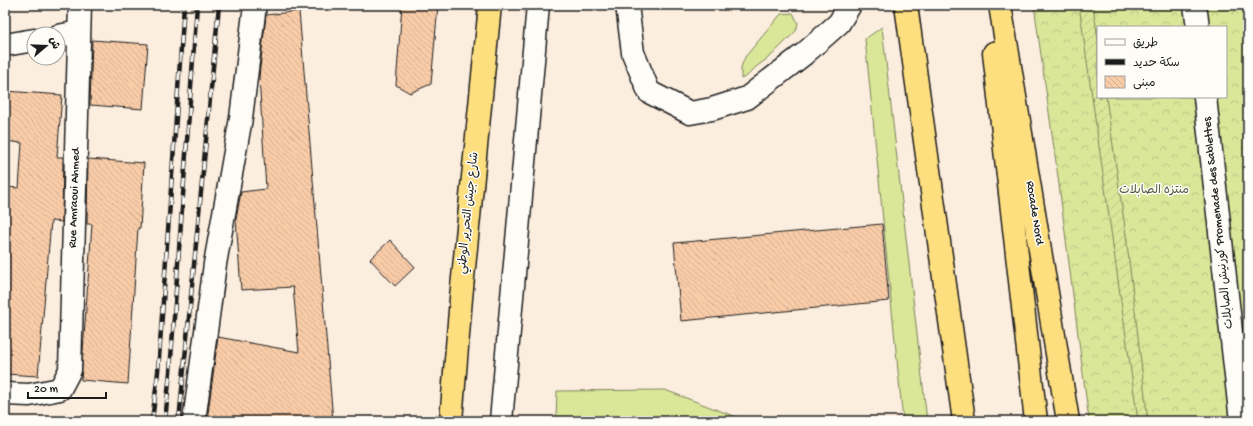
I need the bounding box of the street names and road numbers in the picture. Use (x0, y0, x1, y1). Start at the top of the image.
street label: كورنيش الصابلات Promenade des Sablettes (1201, 116, 1237, 330)
street label: Rue Amraoui Ahmed (66, 147, 84, 248)
street label: شارع جيش التحرير الوطني (456, 151, 484, 275)
street label: Rocade Nord (1022, 180, 1046, 247)

